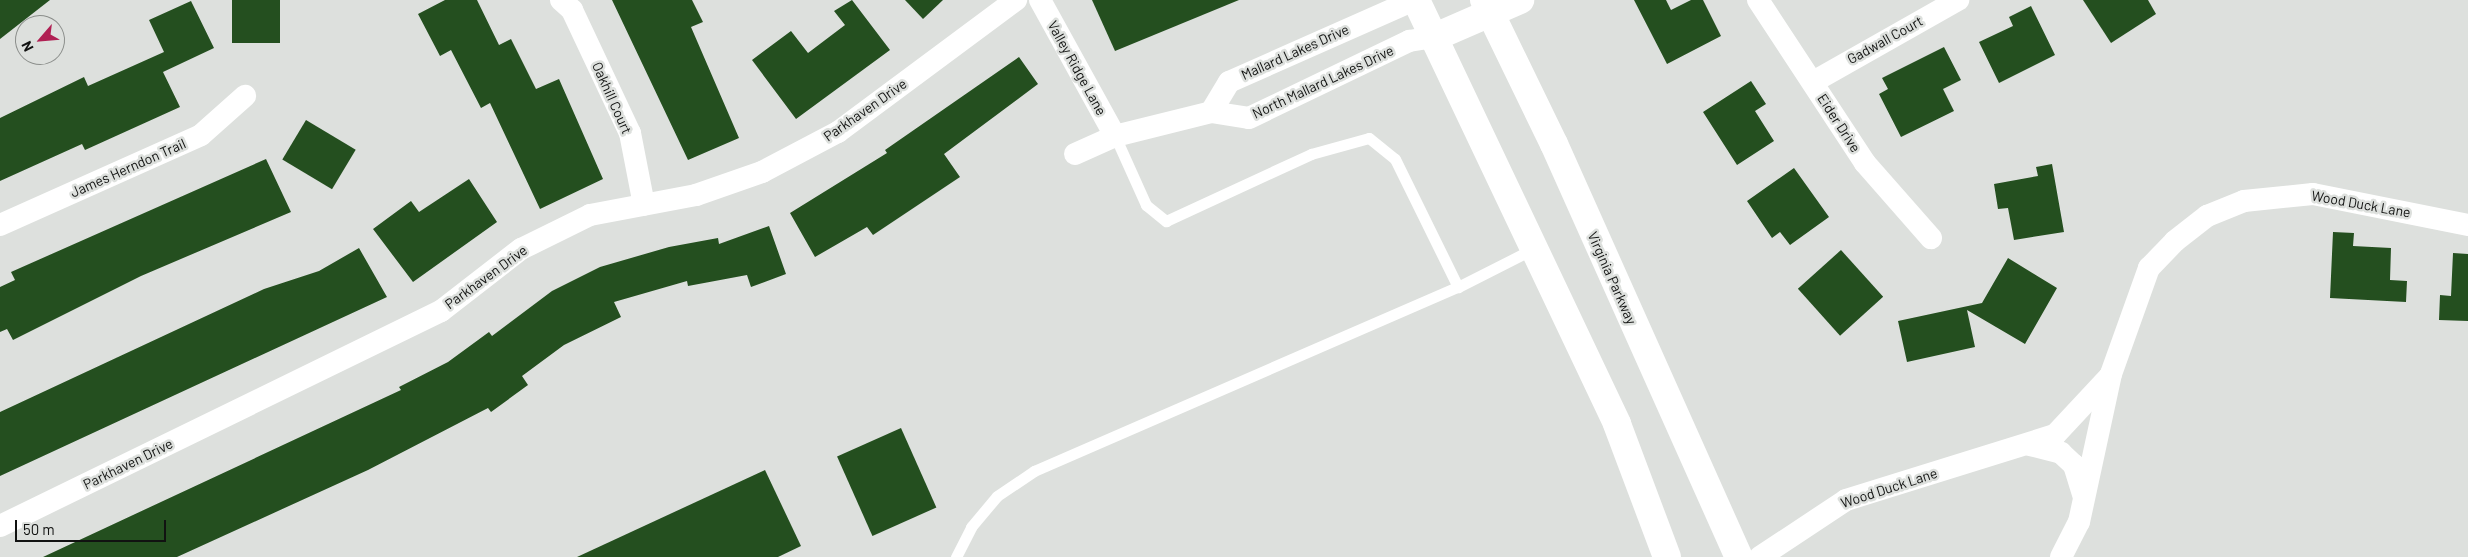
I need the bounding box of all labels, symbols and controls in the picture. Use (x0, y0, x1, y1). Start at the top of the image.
street label: Gadwall Court (1844, 12, 1926, 68)
north arrow (15, 15, 65, 65)
street label: Valley Ridge Lane (1044, 18, 1110, 118)
street label: Mallard Lakes Drive (1239, 21, 1351, 83)
text: N (17, 39, 37, 55)
street label: North Mallard Lakes Drive (1250, 42, 1396, 122)
street label: Oakhill Court (589, 59, 635, 137)
street label: Parkhaven Drive (820, 75, 910, 145)
street label: Eider Drive (1814, 91, 1864, 155)
street label: James Herndon Trail (68, 135, 188, 201)
street label: Wood Duck Lane (2310, 187, 2412, 221)
street label: Virginia Parkway (1584, 229, 1640, 327)
street label: Parkhaven Drive (442, 242, 530, 312)
street label: Parkhaven Drive (80, 435, 176, 493)
street label: Wood Duck Lane (1839, 465, 1939, 511)
scale bar (18, 510, 169, 542)
text: 50 m (23, 520, 55, 538)

